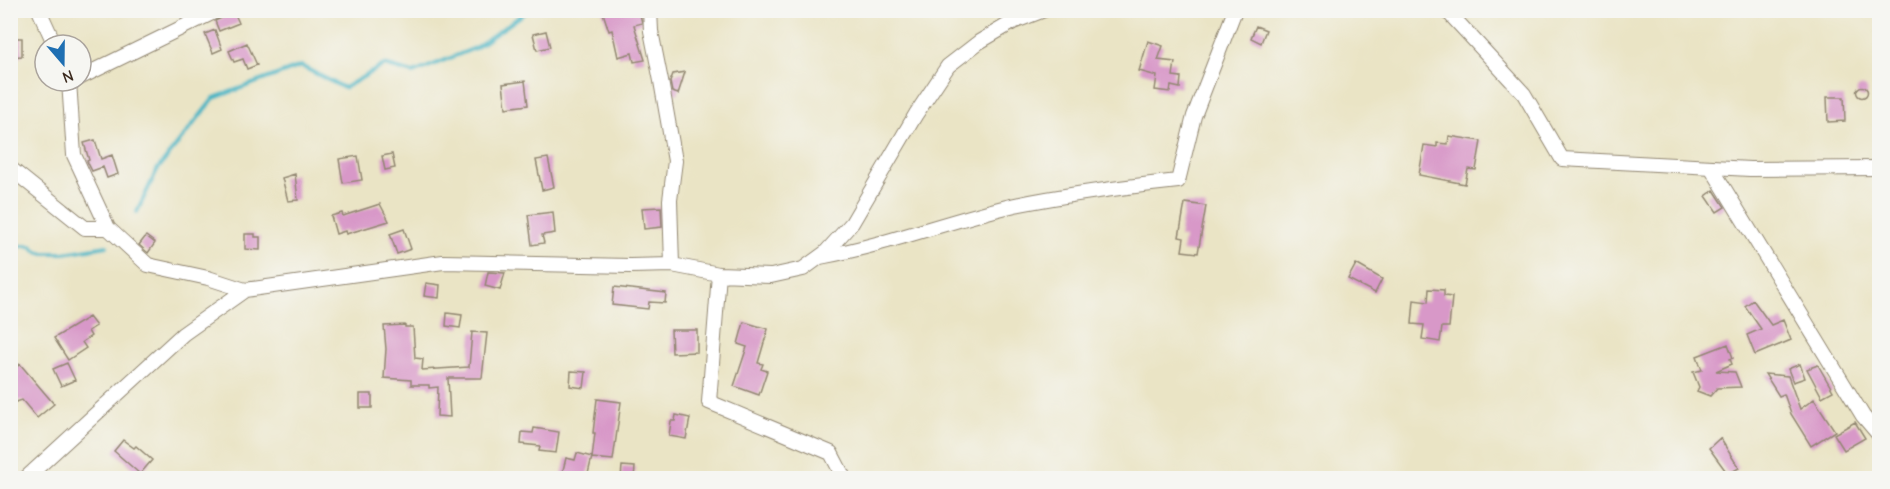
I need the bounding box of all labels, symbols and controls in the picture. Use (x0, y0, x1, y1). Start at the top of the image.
north arrow (33, 33, 93, 93)
text: N (60, 66, 76, 86)

